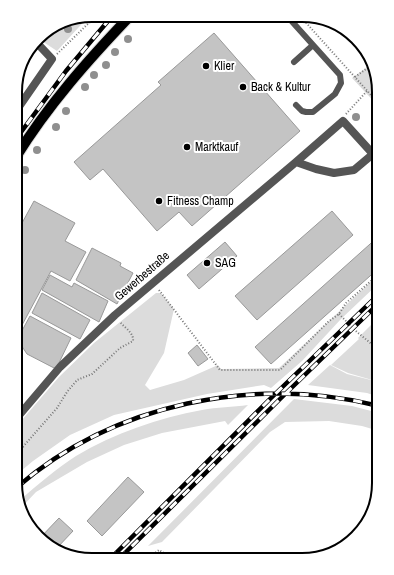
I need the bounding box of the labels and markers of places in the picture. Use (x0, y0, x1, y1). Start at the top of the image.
place label: Klier (214, 58, 235, 74)
marker: Klier (201, 61, 211, 71)
place label: Back & Kultur (251, 79, 311, 95)
marker: Back & Kultur (238, 82, 248, 92)
place label: Marktkauf (195, 139, 238, 155)
marker: Marktkauf (182, 142, 192, 152)
place label: Fitness Champ (167, 193, 234, 209)
marker: Fitness Champ (154, 196, 164, 206)
place label: SAG (215, 255, 236, 271)
marker: SAG (202, 258, 212, 268)

